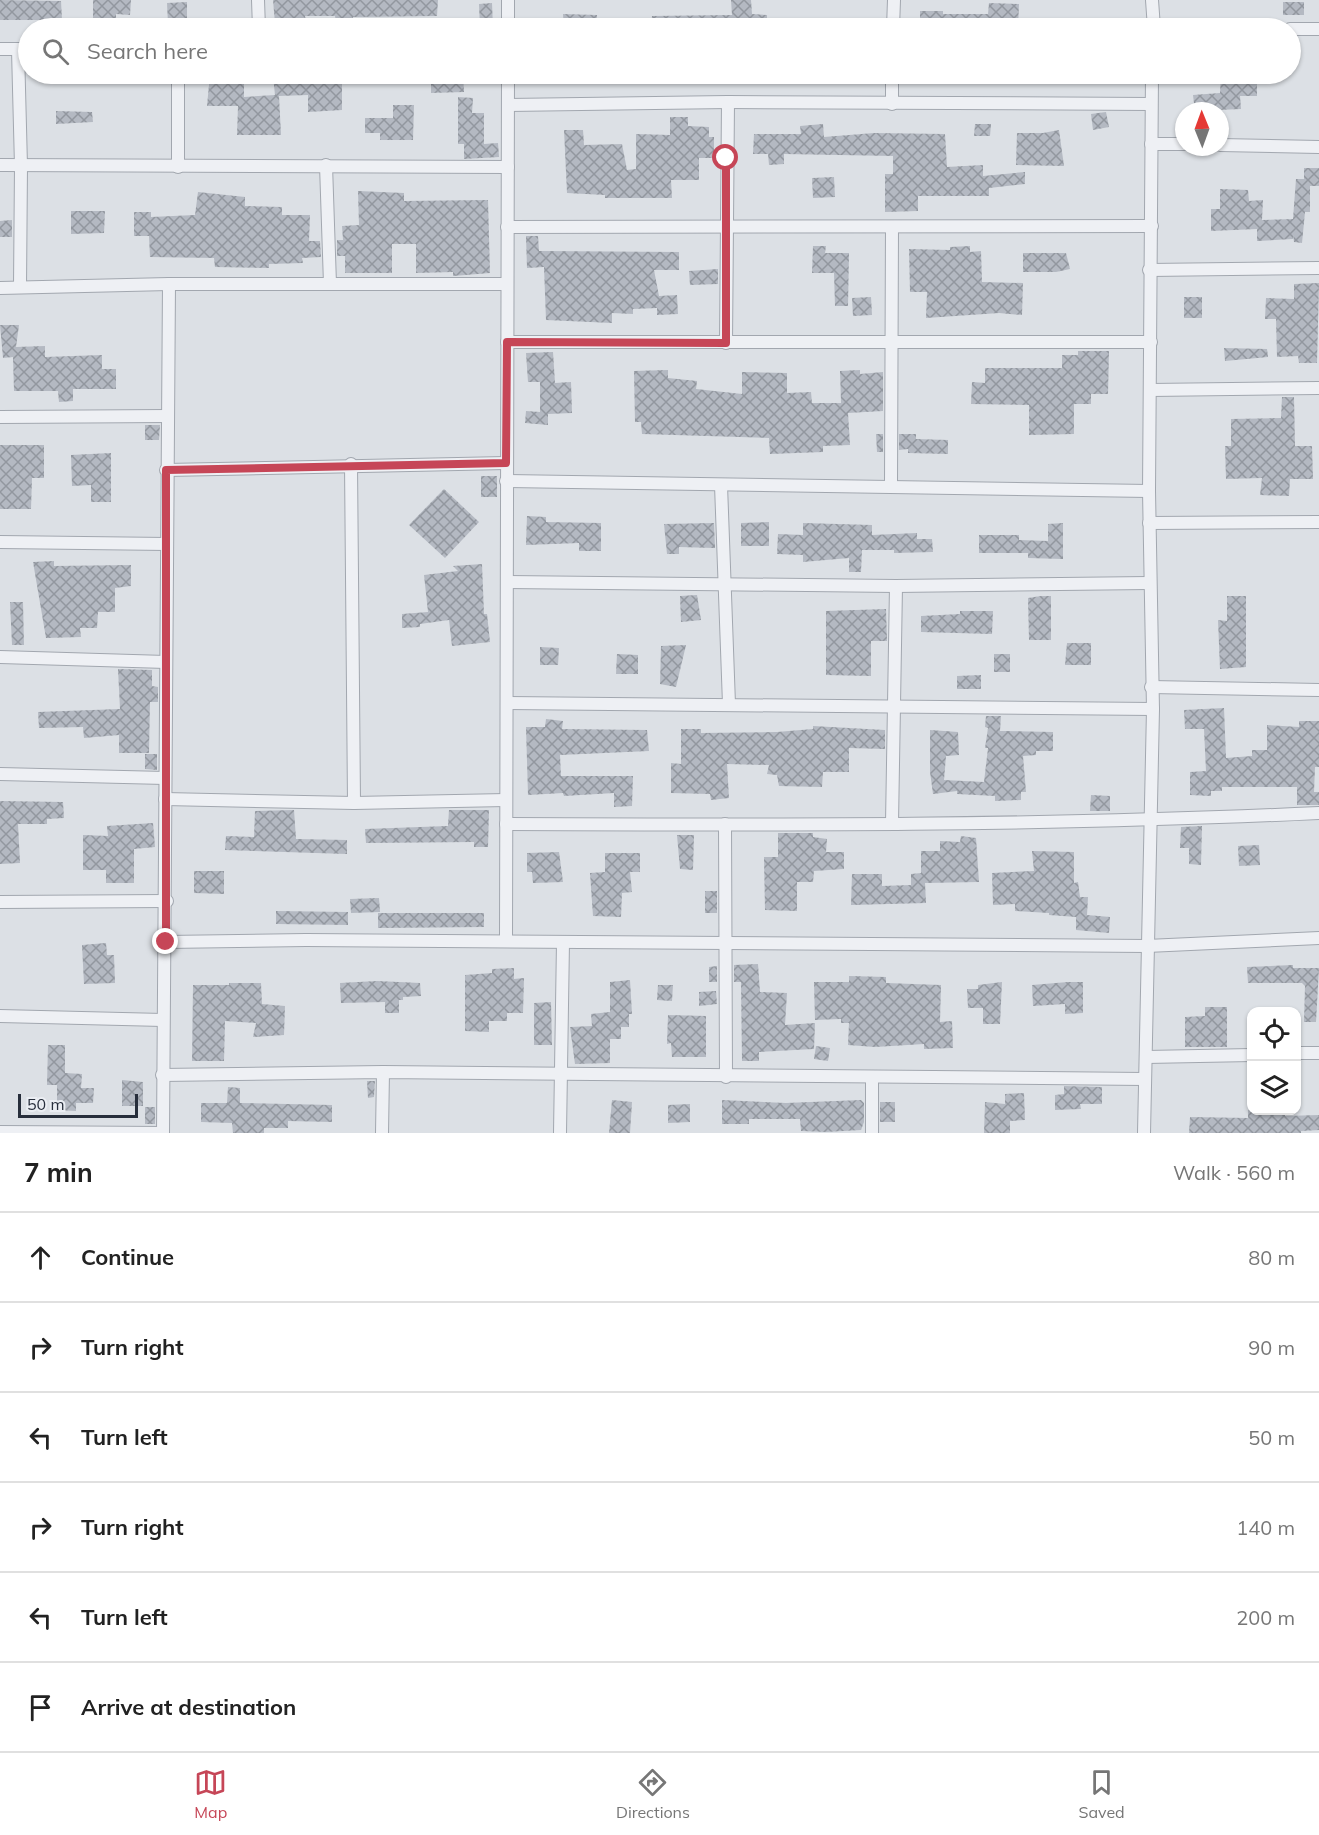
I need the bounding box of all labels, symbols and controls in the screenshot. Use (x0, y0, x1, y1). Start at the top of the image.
search box (18, 18, 1301, 84)
icon: search (39, 35, 72, 68)
text: Search here (87, 37, 208, 65)
north arrow (1175, 102, 1229, 156)
route start (712, 144, 738, 170)
route end (152, 928, 178, 954)
map controls (1247, 1007, 1301, 1115)
button: locate (1247, 1007, 1301, 1061)
button: layers (1247, 1061, 1301, 1115)
scale bar (18, 1091, 138, 1118)
text: 50 m (27, 1094, 64, 1114)
text: 7 min (24, 1156, 93, 1189)
text: Walk · 560 m (1173, 1160, 1295, 1185)
icon: ahead (24, 1241, 57, 1274)
text: Continue (81, 1243, 174, 1271)
text: 80 m (1248, 1245, 1295, 1270)
icon: right (24, 1331, 57, 1364)
text: Turn right (81, 1333, 184, 1361)
text: 90 m (1248, 1335, 1295, 1360)
icon: left (24, 1421, 57, 1454)
text: Turn left (81, 1423, 168, 1451)
text: 50 m (1248, 1425, 1295, 1450)
icon: right (24, 1511, 57, 1544)
text: Turn right (81, 1513, 184, 1541)
text: 140 m (1236, 1515, 1295, 1540)
icon: left (24, 1601, 57, 1634)
text: Turn left (81, 1603, 168, 1631)
text: 200 m (1236, 1605, 1295, 1630)
icon: arrive (24, 1691, 57, 1724)
text: Arrive at destination (81, 1693, 296, 1721)
tab: Map (194, 1766, 227, 1822)
tab: Directions (616, 1766, 690, 1822)
tab: Saved (1079, 1766, 1125, 1822)

